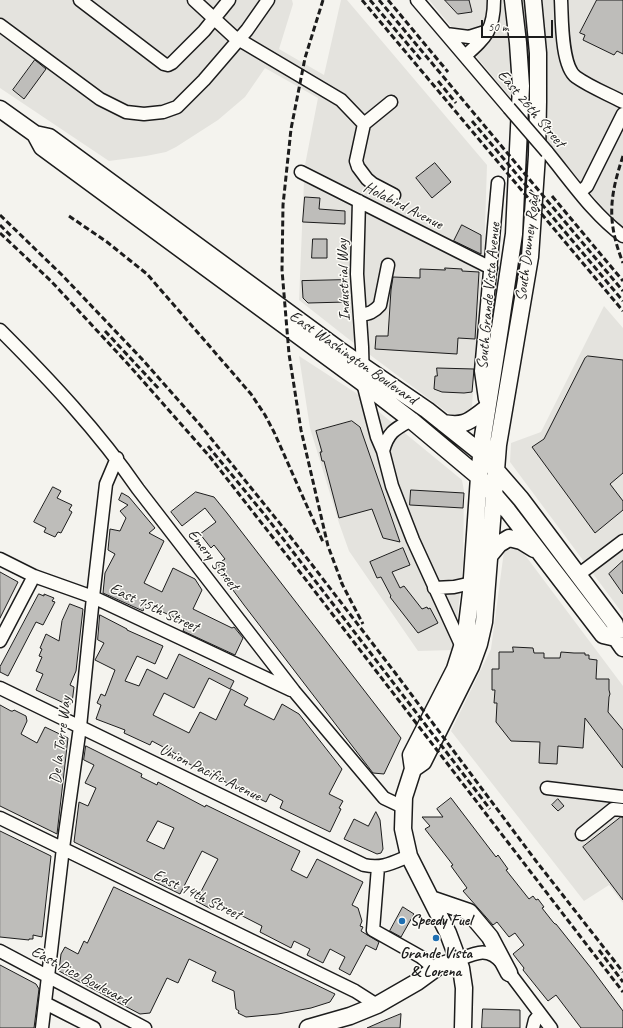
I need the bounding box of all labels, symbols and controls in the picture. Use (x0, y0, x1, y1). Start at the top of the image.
scale bar (483, 12, 555, 38)
text: 50 m (488, 19, 508, 35)
street label: East 26th Street (493, 66, 569, 152)
street label: Holabird Avenue (360, 178, 446, 234)
street label: South Downey Road (512, 194, 544, 302)
street label: South Grande Vista Avenue (473, 222, 505, 370)
street label: Industrial Way (333, 239, 355, 321)
street label: East Washington Boulevard (286, 307, 420, 409)
street label: Emery Street (183, 526, 243, 594)
street label: East 15th Street (107, 579, 201, 637)
street label: De la Torre Way (46, 695, 76, 785)
street label: Union Pacific Avenue (156, 740, 264, 806)
street label: East 14th Street (150, 865, 244, 925)
place label: Speedy Fuel (410, 911, 472, 931)
marker: Speedy Fuel (397, 916, 407, 926)
marker: Grande Vista & Lorena (431, 933, 441, 943)
street label: East Pico Boulevard (28, 942, 132, 1010)
place label: Grande Vista & Lorena (400, 944, 472, 982)

